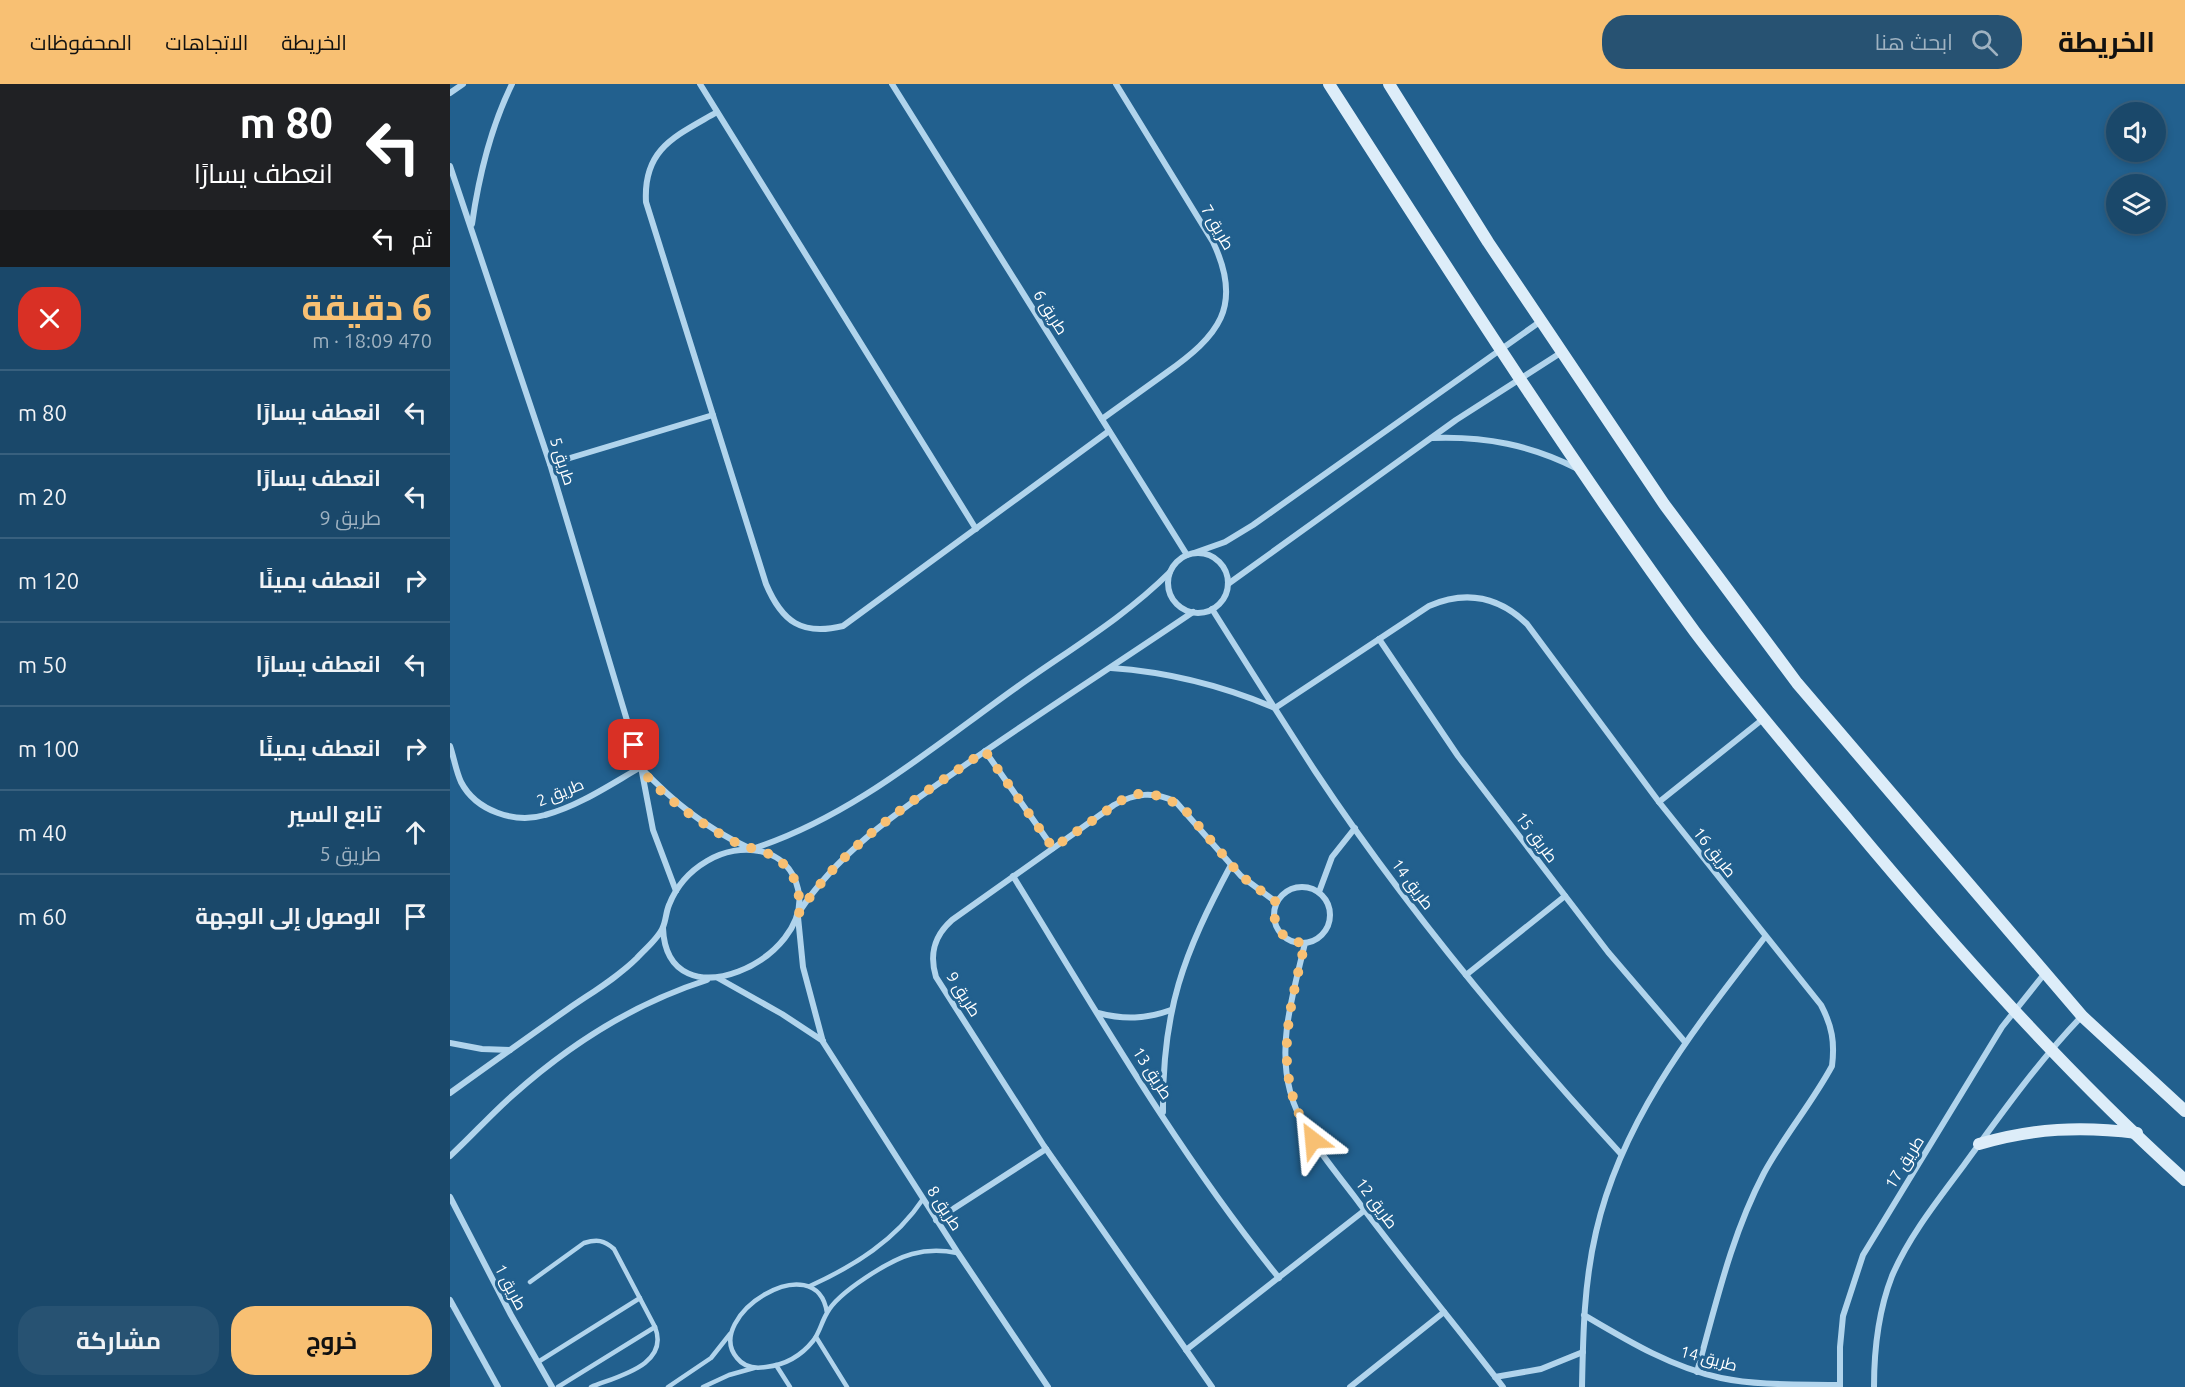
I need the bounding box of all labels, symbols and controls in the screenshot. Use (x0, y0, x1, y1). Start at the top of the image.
search box (1602, 15, 2022, 69)
icon: search (1968, 26, 2001, 59)
text: الخريطة (2058, 26, 2155, 57)
text: ابحث هنا (1874, 29, 1953, 54)
text: المحفوظات (30, 30, 132, 54)
text: الاتجاهات (165, 30, 248, 54)
text: الخريطة (281, 30, 347, 54)
text: 80 m (239, 99, 333, 146)
map controls (2106, 102, 2166, 234)
button: sound (2106, 102, 2166, 162)
icon: left (354, 108, 432, 186)
text: انعطف يسارًا (194, 158, 333, 188)
button: layers (2106, 174, 2166, 234)
street label: طريق 7 (1196, 201, 1238, 254)
icon: left (367, 222, 400, 255)
text: ثم (412, 226, 432, 251)
text: 6 دقيقة (301, 286, 432, 327)
street label: طريق 6 (1029, 286, 1072, 339)
button: close (18, 287, 81, 350)
text: 470 m · 18:09 (312, 329, 432, 352)
icon: left (399, 396, 432, 429)
text: انعطف يسارًا (256, 399, 381, 424)
text: 80 m (18, 400, 67, 425)
street label: طريق 5 (545, 435, 579, 488)
text: انعطف يسارًا (256, 465, 381, 490)
icon: left (399, 480, 432, 513)
text: 20 m (18, 484, 67, 509)
text: طريق 9 (319, 506, 381, 529)
icon: right (399, 564, 432, 597)
text: انعطف يمينًا (259, 567, 381, 592)
text: 120 m (18, 568, 79, 593)
icon: left (399, 648, 432, 681)
text: انعطف يسارًا (256, 651, 381, 676)
text: 50 m (18, 652, 67, 677)
pin (608, 719, 659, 770)
icon: arrive (617, 728, 650, 761)
icon: right (399, 732, 432, 765)
text: انعطف يمينًا (259, 735, 381, 760)
text: 100 m (18, 736, 79, 761)
street label: طريق 2 (534, 774, 587, 811)
text: تابع السير (288, 801, 381, 826)
street label: طريق 15 (1511, 808, 1562, 867)
icon: ahead (399, 816, 432, 849)
text: 40 m (18, 820, 67, 845)
street label: طريق 16 (1688, 823, 1740, 882)
text: طريق 5 (319, 842, 381, 865)
street label: طريق 14 (1387, 855, 1438, 914)
icon: arrive (399, 900, 432, 933)
text: الوصول إلى الوجهة (195, 903, 381, 928)
text: 60 m (18, 904, 67, 929)
street label: طريق 9 (942, 968, 985, 1021)
street label: طريق 13 (1128, 1044, 1176, 1103)
position arrow (1281, 1108, 1345, 1172)
street label: طريق 17 (1881, 1133, 1929, 1193)
street label: طريق 12 (1351, 1174, 1402, 1233)
street label: طريق 8 (922, 1182, 966, 1235)
street label: طريق 1 (490, 1261, 531, 1314)
button: مشاركة (18, 1306, 219, 1375)
button: خروج (231, 1306, 432, 1375)
street label: طريق 14 (1678, 1342, 1739, 1376)

